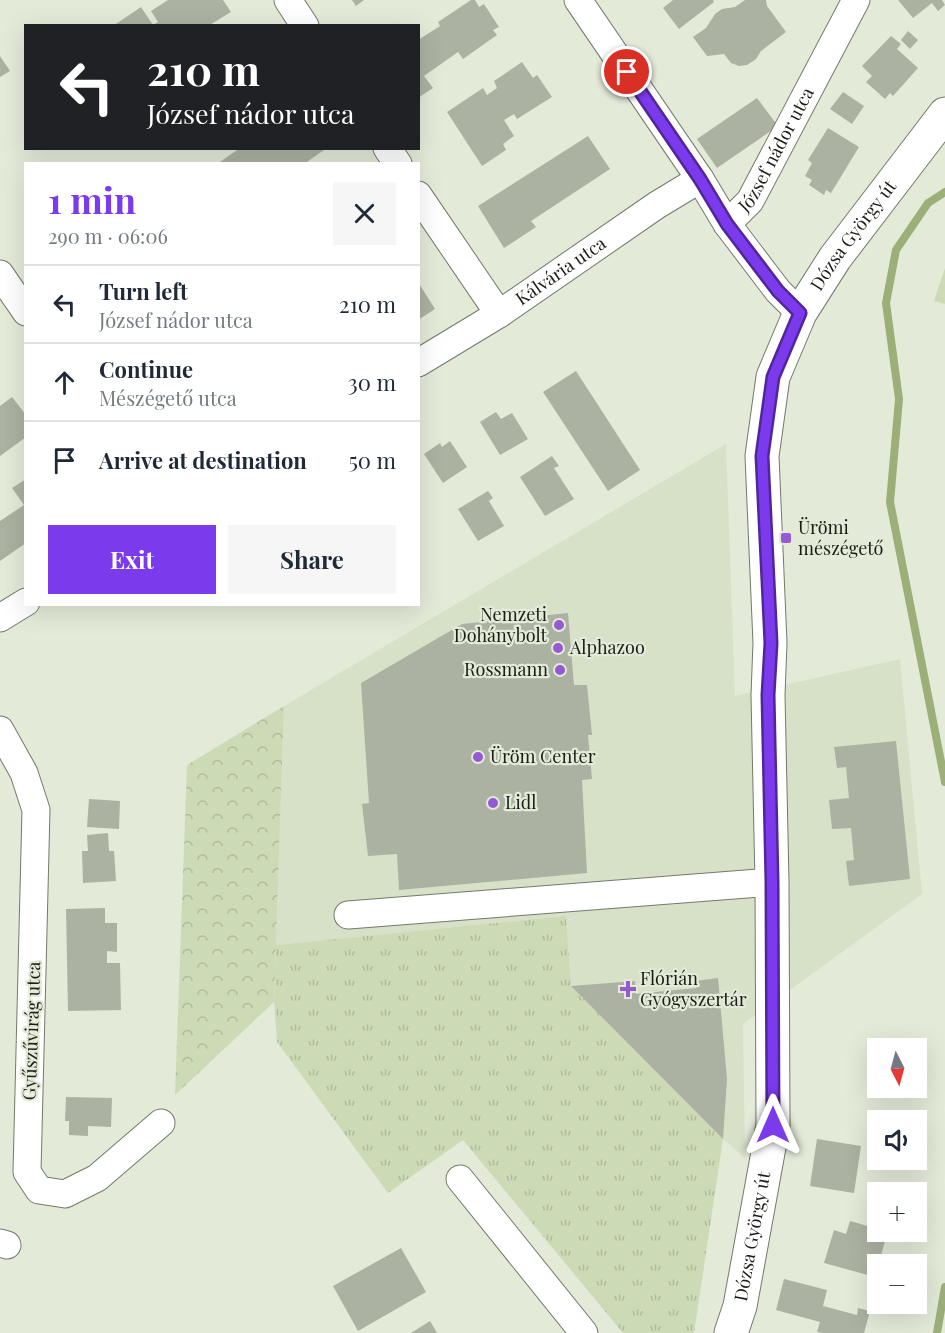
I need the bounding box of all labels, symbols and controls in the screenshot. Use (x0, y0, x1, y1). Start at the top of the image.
text: 210 m (147, 41, 260, 97)
pin (601, 46, 652, 97)
icon: left (48, 48, 126, 126)
icon: arrive (610, 55, 643, 88)
street label: József nádor utca (732, 83, 819, 218)
text: József nádor utca (147, 95, 354, 131)
street label: Dózsa György út (804, 174, 902, 295)
text: 1 min (48, 175, 136, 223)
button: close (333, 182, 396, 245)
text: 290 m · 06:06 (48, 222, 168, 249)
street label: Kálvária utca (511, 231, 610, 310)
text: Turn left (99, 276, 188, 306)
icon: left (48, 288, 81, 321)
text: 210 m (339, 289, 396, 319)
text: József nádor utca (99, 306, 253, 333)
text: Continue (99, 354, 193, 384)
icon: ahead (48, 366, 81, 399)
text: 30 m (348, 367, 396, 397)
text: Mészégető utca (99, 384, 237, 411)
icon: arrive (48, 444, 81, 477)
text: Arrive at destination (99, 445, 307, 475)
text: 50 m (349, 445, 396, 475)
place label: Ürömi mészégető (798, 515, 884, 560)
button: Exit (48, 525, 216, 594)
button: Share (228, 525, 396, 594)
marker: Ürömi mészégető (779, 531, 793, 545)
place label: Nemzeti Dohánybolt (454, 602, 548, 647)
marker: Nemzeti Dohánybolt (552, 618, 566, 632)
place label: Alphazoo (569, 635, 645, 659)
marker: Alphazoo (551, 641, 565, 655)
place label: Rossmann (464, 657, 548, 681)
marker: Rossmann (553, 663, 567, 677)
place label: Üröm Center (490, 744, 596, 768)
marker: Üröm Center (471, 750, 485, 764)
place label: Lidl (505, 790, 536, 814)
marker: Lidl (486, 796, 500, 810)
street label: Gyűszűvirág utca (17, 961, 45, 1101)
place label: Flórián Gyógyszertár (640, 966, 747, 1011)
marker: Flórián Gyógyszertár (621, 982, 635, 996)
north arrow (867, 1038, 927, 1098)
map controls (867, 1038, 927, 1314)
position arrow (741, 1093, 805, 1157)
button: sound (867, 1110, 927, 1170)
street label: Dózsa György út (728, 1169, 775, 1303)
button: + (867, 1182, 927, 1242)
button: − (867, 1254, 927, 1314)

